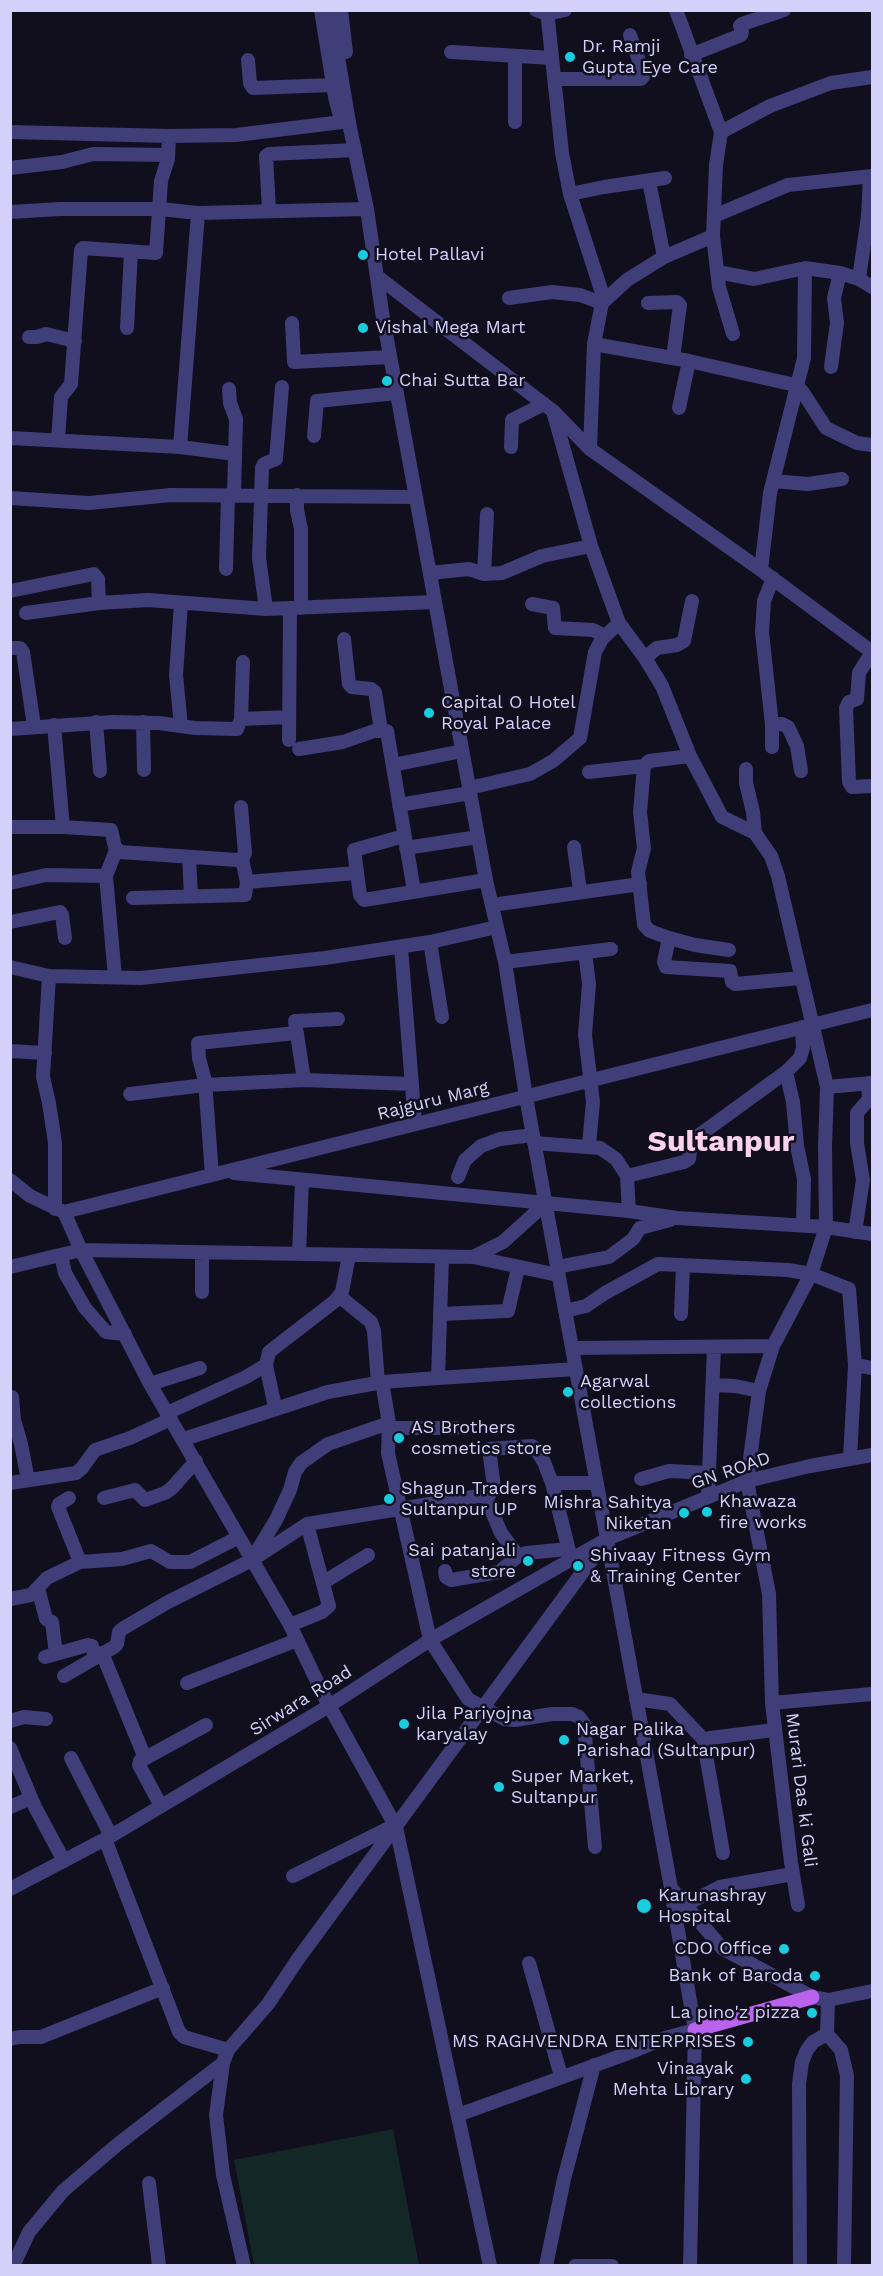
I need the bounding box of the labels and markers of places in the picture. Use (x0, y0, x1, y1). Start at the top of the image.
place label: Dr. Ramji Gupta Eye Care (582, 36, 718, 78)
marker: Dr. Ramji Gupta Eye Care (563, 50, 577, 64)
place label: Hotel Pallavi (375, 244, 484, 266)
marker: Hotel Pallavi (356, 248, 370, 262)
place label: Vishal Mega Mart (375, 317, 525, 339)
marker: Vishal Mega Mart (356, 321, 370, 335)
place label: Chai Sutta Bar (399, 370, 526, 392)
marker: Chai Sutta Bar (380, 374, 394, 388)
place label: Capital O Hotel Royal Palace (441, 692, 576, 734)
marker: Capital O Hotel Royal Palace (422, 706, 436, 720)
place label: Agarwal collections (580, 1371, 676, 1414)
marker: Agarwal collections (561, 1385, 575, 1399)
place label: AS Brothers cosmetics store (411, 1417, 552, 1460)
marker: AS Brothers cosmetics store (392, 1431, 406, 1445)
place label: Shagun Traders Sultanpur UP (401, 1478, 537, 1520)
place label: Khawaza fire works (719, 1491, 807, 1534)
marker: Shagun Traders Sultanpur UP (382, 1492, 396, 1506)
place label: Mishra Sahitya Niketan (544, 1492, 672, 1534)
marker: Khawaza fire works (700, 1505, 714, 1519)
marker: Mishra Sahitya Niketan (677, 1506, 691, 1520)
place label: Sai patanjali store (408, 1540, 516, 1582)
place label: Shivaay Fitness Gym & Training Center (590, 1545, 771, 1588)
marker: Sai patanjali store (521, 1554, 535, 1568)
marker: Shivaay Fitness Gym & Training Center (571, 1559, 585, 1573)
place label: Jila Pariyojna karyalay (416, 1703, 532, 1746)
marker: Jila Pariyojna karyalay (397, 1717, 411, 1731)
place label: Nagar Palika Parishad (Sultanpur) (576, 1719, 755, 1762)
marker: Nagar Palika Parishad (Sultanpur) (557, 1733, 571, 1747)
place label: Super Market, Sultanpur (511, 1766, 634, 1808)
marker: Super Market, Sultanpur (492, 1780, 506, 1794)
place label: Karunashray Hospital (658, 1885, 766, 1928)
marker: Karunashray Hospital (635, 1897, 653, 1915)
place label: CDO Office (674, 1938, 772, 1960)
marker: CDO Office (777, 1942, 791, 1956)
place label: Bank of Baroda (668, 1965, 803, 1987)
marker: Bank of Baroda (808, 1969, 822, 1983)
place label: La pino'z pizza (670, 2002, 800, 2024)
marker: La pino'z pizza (805, 2006, 819, 2020)
place label: MS RAGHVENDRA ENTERPRISES (452, 2031, 736, 2053)
marker: MS RAGHVENDRA ENTERPRISES (741, 2035, 755, 2049)
place label: Vinaayak Mehta Library (613, 2058, 734, 2100)
marker: Vinaayak Mehta Library (739, 2072, 753, 2086)

